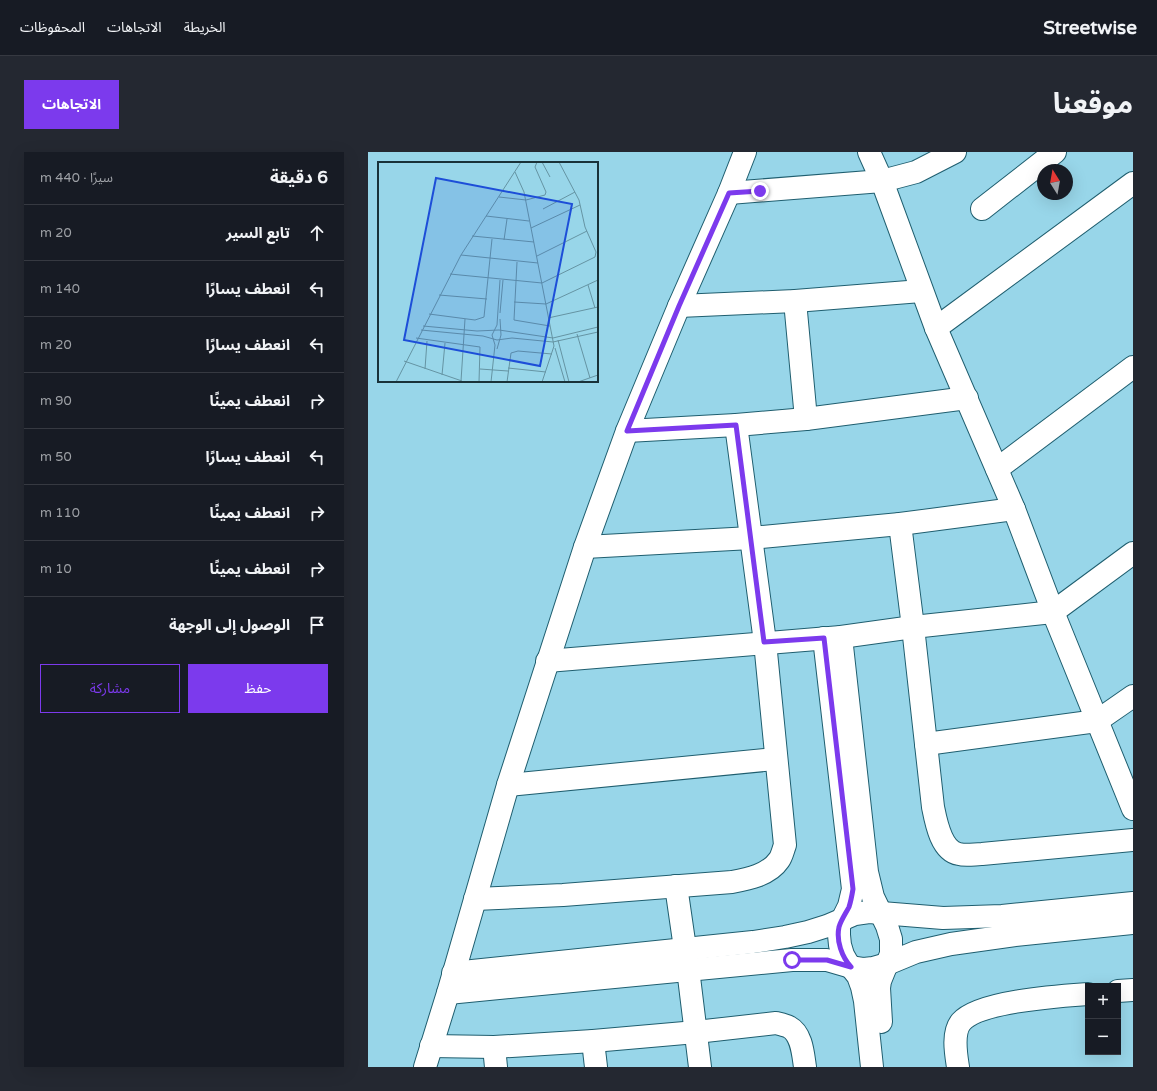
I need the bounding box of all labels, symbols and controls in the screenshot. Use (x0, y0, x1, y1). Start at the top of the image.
text: Streetwise (1043, 17, 1137, 39)
text: المحفوظات (20, 19, 85, 36)
text: الاتجاهات (107, 19, 162, 36)
text: الخريطة (184, 19, 226, 36)
button: الاتجاهات (24, 80, 119, 129)
text: موقعنا (1053, 87, 1133, 121)
inset map (378, 162, 598, 382)
north arrow (1037, 164, 1073, 200)
text: 6 دقيقة (270, 167, 328, 188)
text: سيرًا · 440 m (40, 170, 113, 186)
route end (751, 182, 769, 200)
icon: ahead (306, 222, 328, 244)
text: تابع السير (226, 224, 290, 242)
text: 20 m (40, 225, 72, 241)
icon: left (306, 278, 328, 300)
text: انعطف يسارًا (206, 280, 290, 298)
text: 140 m (40, 281, 80, 297)
icon: left (306, 334, 328, 356)
text: انعطف يسارًا (206, 336, 290, 354)
text: 20 m (40, 337, 72, 353)
icon: right (306, 390, 328, 412)
text: انعطف يمينًا (209, 392, 290, 410)
text: 90 m (40, 393, 72, 409)
icon: left (306, 446, 328, 468)
text: انعطف يسارًا (206, 448, 290, 466)
text: 50 m (40, 449, 72, 465)
icon: right (306, 502, 328, 524)
text: انعطف يمينًا (209, 504, 290, 522)
text: 110 m (40, 505, 80, 521)
icon: right (306, 558, 328, 580)
text: انعطف يمينًا (209, 560, 290, 578)
text: 10 m (40, 561, 72, 577)
icon: arrive (306, 614, 328, 636)
text: الوصول إلى الوجهة (169, 616, 290, 634)
button: مشاركة (40, 664, 180, 713)
button: حفظ (188, 664, 328, 713)
route start (783, 951, 801, 969)
map controls (1085, 983, 1121, 1055)
button: + (1085, 983, 1121, 1019)
button: − (1085, 1019, 1121, 1055)

